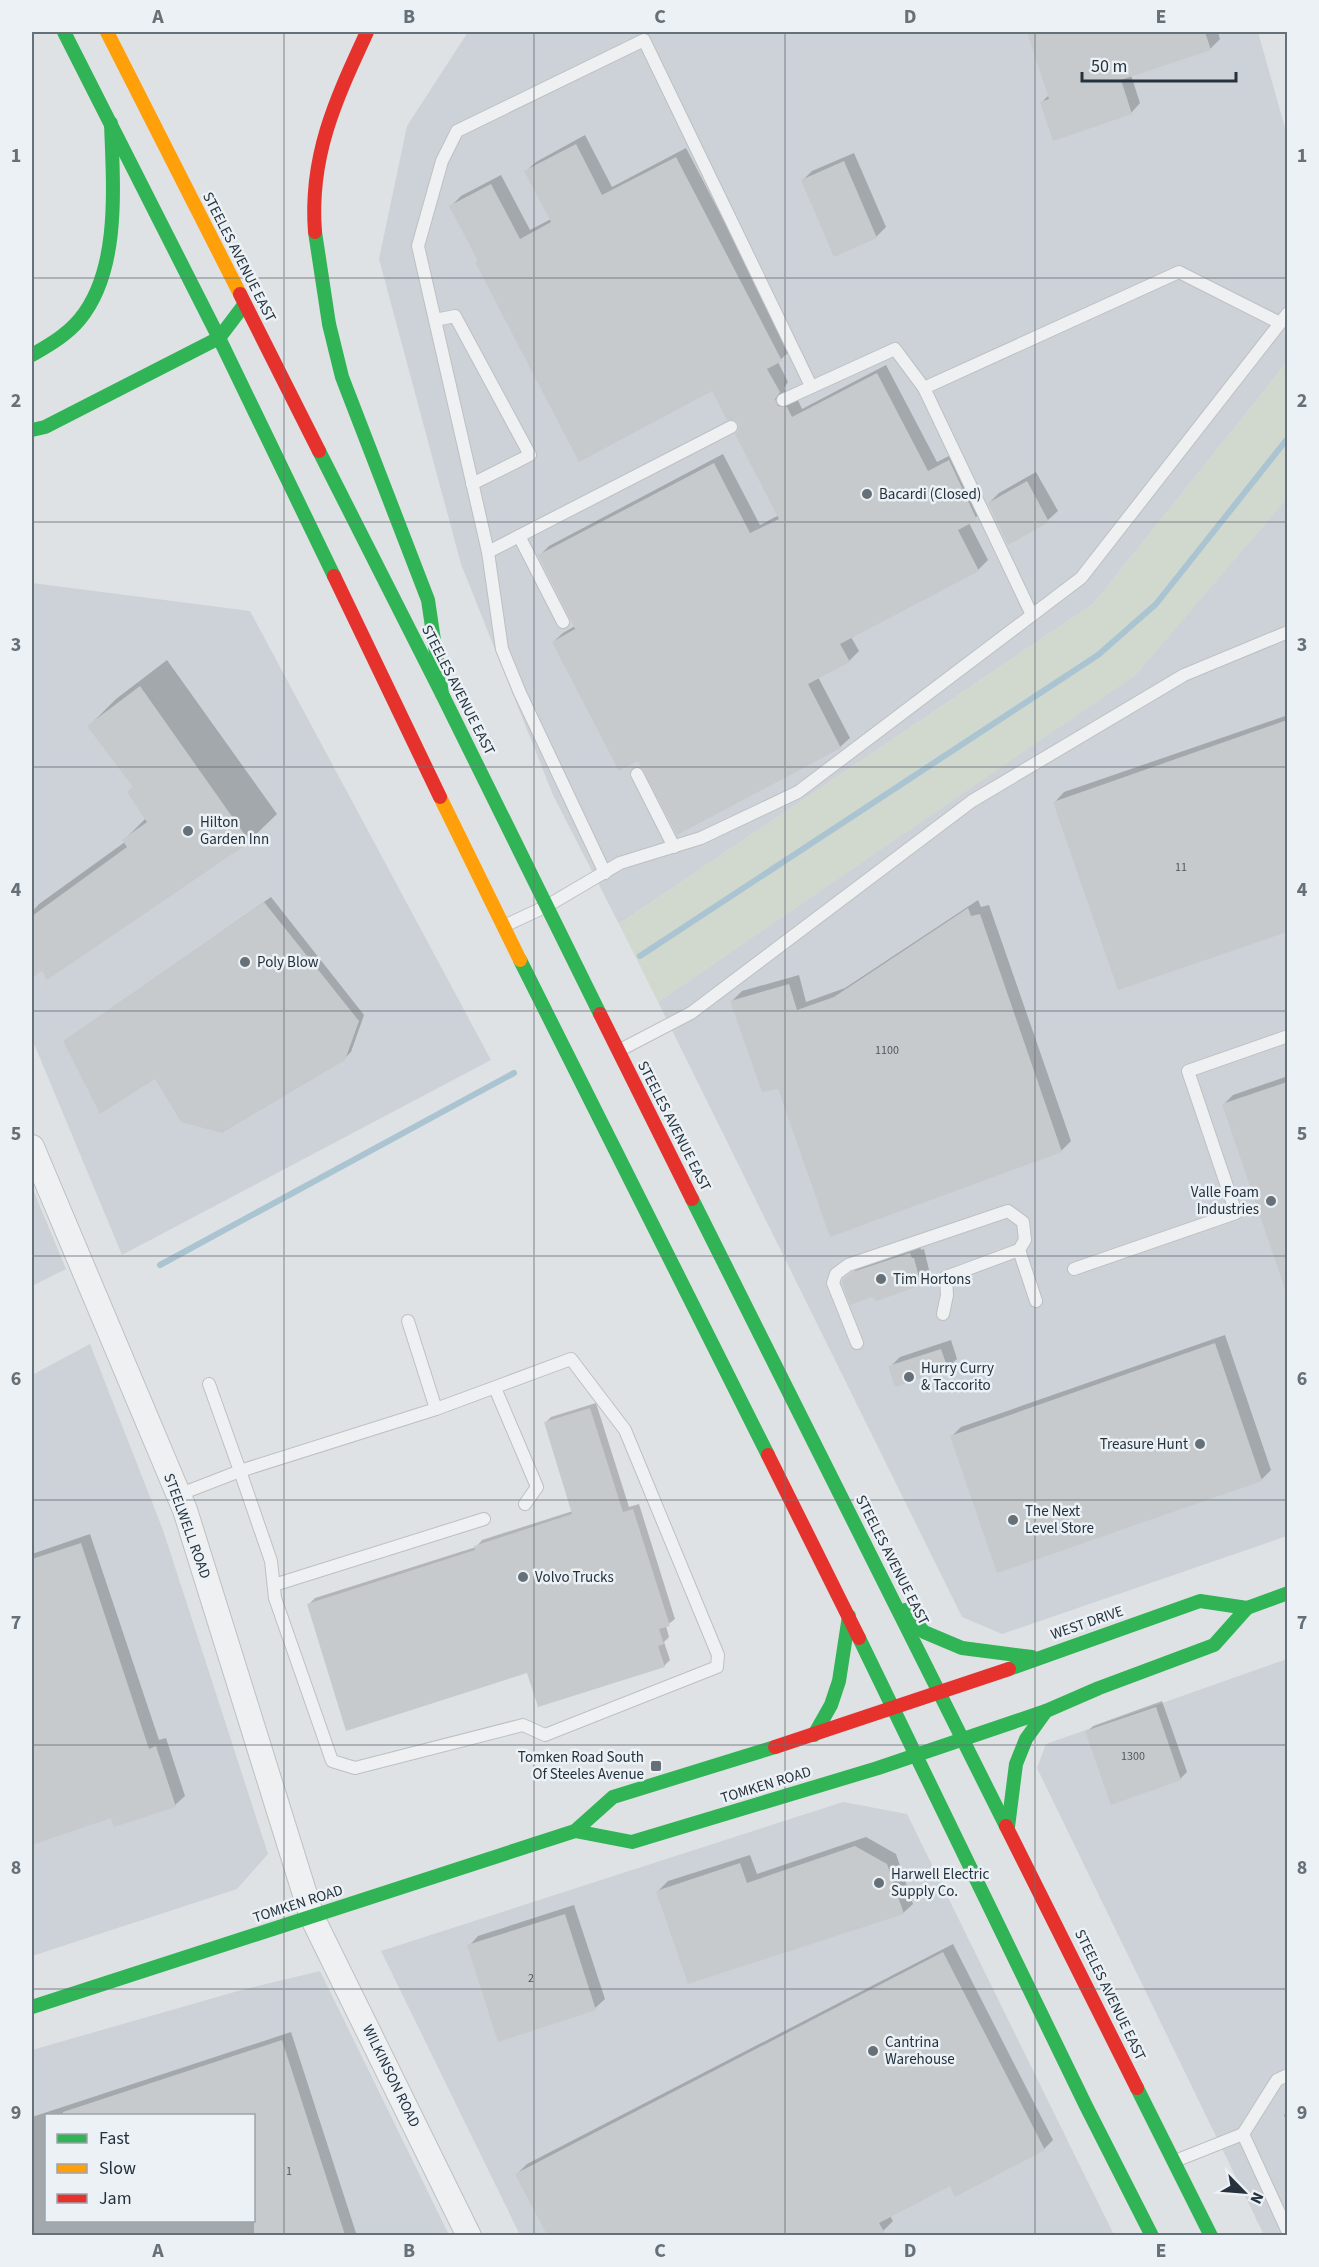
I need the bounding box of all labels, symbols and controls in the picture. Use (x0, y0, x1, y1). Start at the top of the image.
text: A (151, 3, 164, 31)
text: B (403, 3, 415, 31)
text: C (654, 3, 666, 31)
text: D (904, 3, 916, 31)
text: E (1156, 3, 1166, 31)
scale bar (1082, 45, 1236, 83)
text: 50 m (1091, 54, 1127, 79)
text: 1 (11, 142, 21, 170)
text: 1 (1297, 142, 1307, 170)
street label: STEELES AVENUE EAST (197, 188, 281, 326)
text: 2 (11, 387, 21, 415)
text: 2 (1297, 387, 1307, 415)
place label: Bacardi (Closed) (879, 484, 981, 505)
marker: Bacardi (Closed) (860, 487, 874, 501)
street label: STEELES AVENUE EAST (416, 621, 500, 759)
text: 3 (11, 631, 21, 659)
text: 3 (1297, 631, 1307, 659)
place label: Hilton Garden Inn (200, 812, 269, 850)
marker: Hilton Garden Inn (181, 824, 195, 838)
house number: 11 (1175, 859, 1187, 876)
text: 4 (11, 876, 22, 904)
text: 4 (1297, 876, 1308, 904)
place label: Poly Blow (257, 952, 319, 973)
marker: Poly Blow (238, 955, 252, 969)
house number: 1100 (875, 1042, 899, 1059)
street label: STEELES AVENUE EAST (632, 1057, 716, 1195)
text: 5 (11, 1120, 21, 1148)
text: 5 (1297, 1120, 1307, 1148)
place label: Valle Foam Industries (1191, 1182, 1259, 1220)
marker: Valle Foam Industries (1264, 1194, 1278, 1208)
place label: Tim Hortons (893, 1269, 971, 1290)
marker: Tim Hortons (874, 1272, 888, 1286)
place label: Hurry Curry & Taccorito (921, 1358, 994, 1396)
text: 6 (11, 1365, 21, 1393)
text: 6 (1297, 1365, 1307, 1393)
marker: Hurry Curry & Taccorito (902, 1370, 916, 1384)
place label: Treasure Hunt (1100, 1434, 1188, 1455)
marker: Treasure Hunt (1193, 1437, 1207, 1451)
street label: STEELWELL ROAD (158, 1470, 216, 1582)
street label: STEELES AVENUE EAST (850, 1491, 934, 1629)
place label: The Next Level Store (1025, 1501, 1094, 1539)
marker: The Next Level Store (1006, 1513, 1020, 1527)
place label: Volvo Trucks (535, 1567, 614, 1588)
marker: Volvo Trucks (516, 1570, 530, 1584)
street label: WEST DRIVE (1048, 1601, 1126, 1645)
text: 7 (11, 1609, 21, 1637)
text: 7 (1297, 1609, 1307, 1637)
place label: Tomken Road South Of Steeles Avenue (518, 1747, 644, 1785)
house number: 1300 (1121, 1748, 1145, 1765)
marker: Tomken Road South Of Steeles Avenue (649, 1759, 663, 1773)
street label: TOMKEN ROAD (718, 1761, 814, 1809)
text: 8 (11, 1854, 21, 1882)
text: 8 (1297, 1854, 1307, 1882)
place label: Harwell Electric Supply Co. (891, 1864, 989, 1902)
marker: Harwell Electric Supply Co. (872, 1876, 886, 1890)
street label: TOMKEN ROAD (250, 1880, 346, 1928)
street label: STEELES AVENUE EAST (1069, 1926, 1151, 2064)
house number: 2 (528, 1970, 534, 1987)
street label: WILKINSON ROAD (357, 2021, 425, 2131)
place label: Cantrina Warehouse (885, 2032, 955, 2070)
marker: Cantrina Warehouse (866, 2044, 880, 2058)
text: 9 (11, 2099, 21, 2127)
text: 9 (1297, 2099, 1307, 2127)
legend (45, 2114, 255, 2222)
text: Fast (99, 2126, 130, 2151)
text: Slow (99, 2156, 136, 2181)
north arrow (1214, 2162, 1274, 2222)
house number: 1 (286, 2163, 292, 2180)
text: Jam (99, 2186, 132, 2211)
text: N (1244, 2188, 1269, 2207)
text: A (151, 2237, 164, 2265)
text: B (403, 2237, 415, 2265)
text: C (654, 2237, 666, 2265)
text: D (904, 2237, 916, 2265)
text: E (1156, 2237, 1166, 2265)

